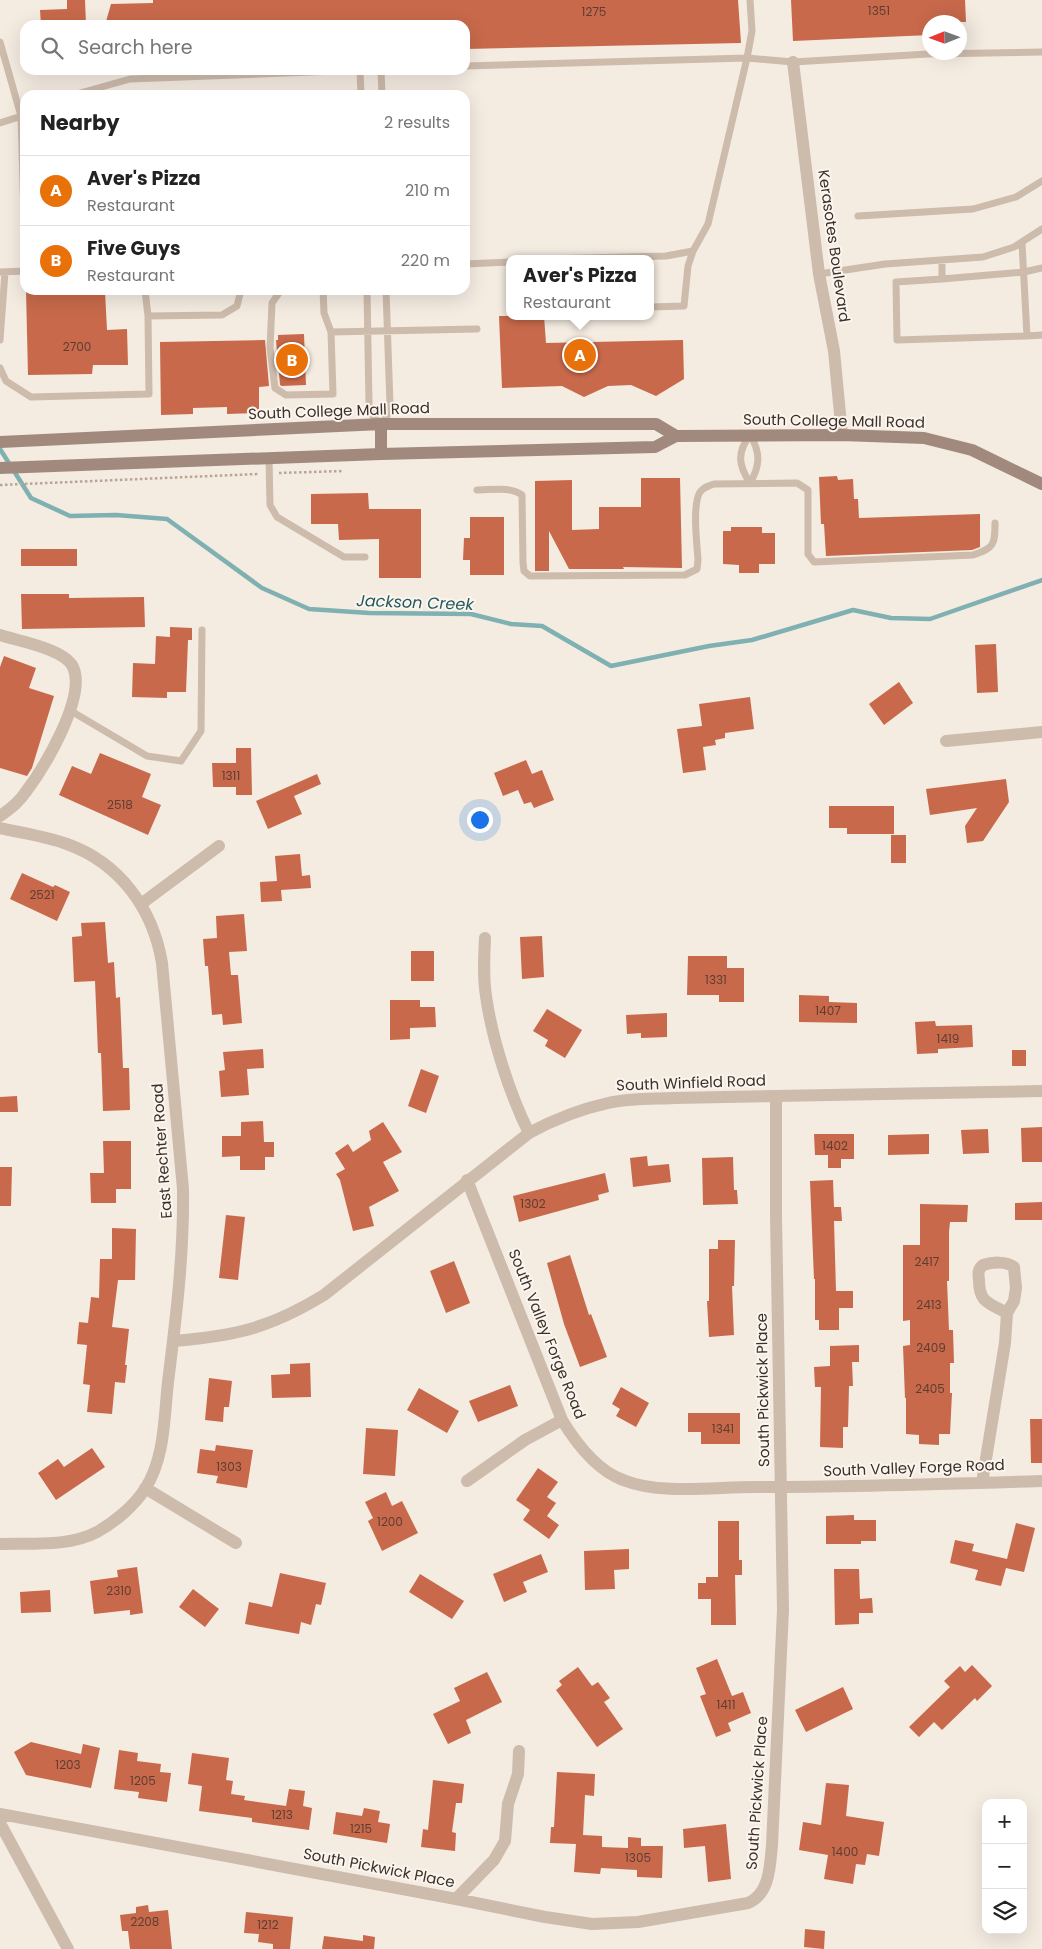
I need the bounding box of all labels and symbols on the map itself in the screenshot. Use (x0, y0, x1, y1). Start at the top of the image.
house number: 1351 (868, 2, 890, 19)
house number: 1275 (582, 3, 606, 20)
north arrow (922, 15, 967, 60)
street label: Kerasotes Boulevard (813, 168, 856, 324)
pin: A (564, 336, 596, 374)
house number: 2700 (63, 338, 91, 355)
pin: B (276, 341, 308, 379)
street label: South College Mall Road (248, 397, 430, 424)
street label: South College Mall Road (743, 408, 925, 433)
water label: Jackson Creek (356, 589, 475, 616)
house number: 1311 (222, 767, 240, 784)
house number: 2518 (107, 796, 133, 813)
your location (467, 807, 493, 833)
house number: 2521 (29, 886, 55, 903)
house number: 1331 (705, 971, 727, 988)
house number: 1407 (815, 1002, 841, 1019)
house number: 1419 (937, 1030, 959, 1047)
street label: South Winfield Road (616, 1069, 766, 1096)
street label: East Rechter Road (146, 1083, 177, 1219)
house number: 1402 (822, 1137, 848, 1154)
house number: 1302 (520, 1195, 546, 1212)
street label: South Valley Forge Road (504, 1246, 591, 1422)
house number: 2417 (915, 1253, 940, 1270)
house number: 2413 (916, 1296, 942, 1313)
street label: South Pickwick Place (751, 1313, 774, 1467)
house number: 2409 (916, 1339, 946, 1356)
house number: 2405 (915, 1380, 945, 1397)
house number: 1341 (712, 1420, 734, 1437)
street label: South Valley Forge Road (823, 1454, 1005, 1481)
house number: 1303 (216, 1458, 242, 1475)
house number: 1200 (377, 1513, 403, 1530)
house number: 2310 (106, 1582, 132, 1599)
house number: 1411 (716, 1696, 736, 1713)
street label: South Pickwick Place (741, 1715, 772, 1871)
house number: 1203 (55, 1756, 81, 1773)
house number: 1205 (130, 1772, 156, 1789)
house number: 1213 (271, 1806, 293, 1823)
house number: 1215 (350, 1820, 372, 1837)
street label: South Pickwick Place (301, 1843, 457, 1893)
house number: 1400 (832, 1843, 858, 1860)
house number: 1305 (625, 1849, 651, 1866)
house number: 2208 (131, 1913, 159, 1930)
house number: 1212 (257, 1916, 279, 1933)

